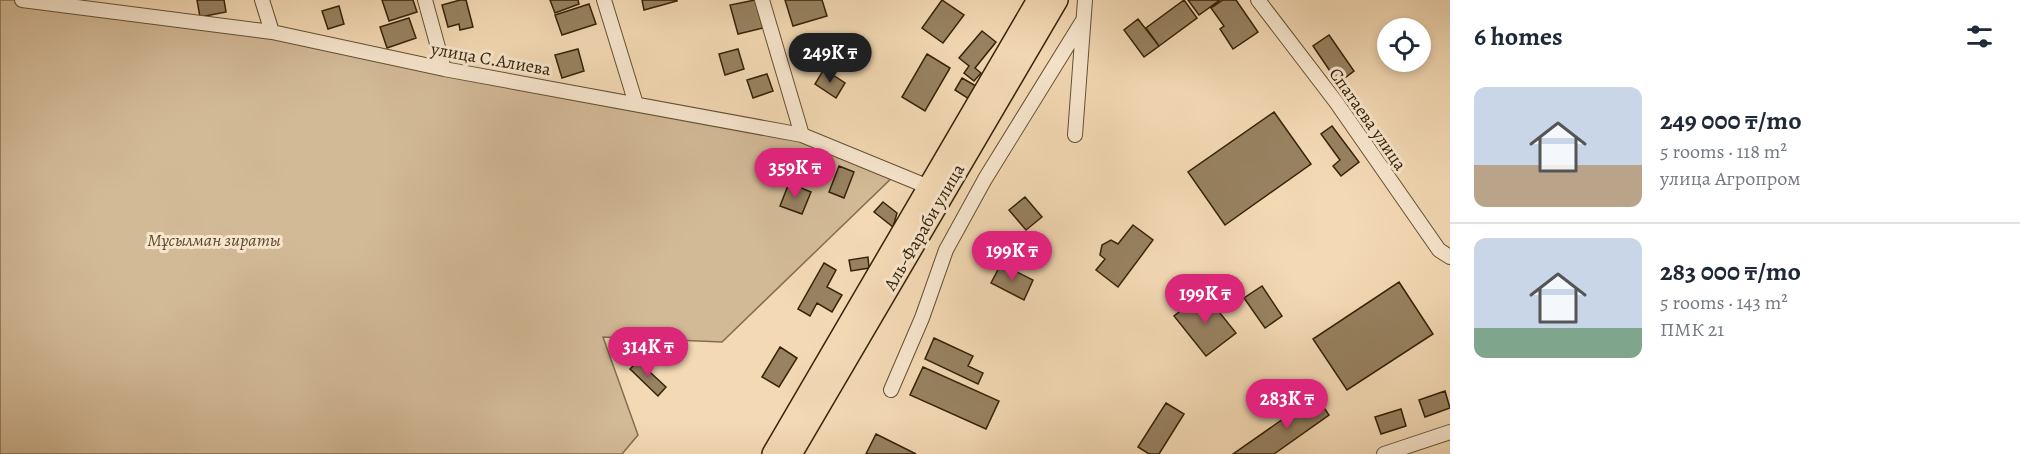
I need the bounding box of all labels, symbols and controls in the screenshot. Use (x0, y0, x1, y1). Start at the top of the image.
map controls (1377, 18, 1431, 72)
button: locate (1377, 18, 1431, 72)
text: 6 homes (1474, 19, 1563, 54)
icon: filters (1963, 20, 1996, 53)
pin: 249K ₸ (781, 33, 879, 84)
street label: улица С.Алиева (428, 36, 554, 81)
text: 249K ₸ (803, 39, 857, 66)
street label: Спатаева улица (1324, 63, 1413, 176)
text: 249 000 ₸/mo (1660, 103, 1802, 138)
icon: home (1522, 111, 1594, 183)
text: 5 rooms · 118 m² (1660, 138, 1787, 165)
pin: 359K ₸ (746, 148, 844, 199)
text: 359K ₸ (769, 154, 821, 181)
street label: Аль-Фараби улица (878, 159, 970, 296)
text: улица Агропром (1660, 165, 1801, 192)
park label: Мұсылман зираты (147, 228, 281, 252)
pin: 199K ₸ (963, 231, 1061, 282)
text: 199K ₸ (986, 237, 1038, 264)
text: 283 000 ₸/mo (1660, 254, 1801, 289)
icon: home (1522, 262, 1594, 334)
pin: 199K ₸ (1156, 274, 1254, 325)
text: 199K ₸ (1179, 280, 1231, 307)
text: 5 rooms · 143 m² (1660, 289, 1788, 316)
text: ПМК 21 (1660, 316, 1724, 343)
pin: 314K ₸ (599, 327, 697, 378)
text: 314K ₸ (622, 333, 674, 360)
pin: 283K ₸ (1238, 379, 1336, 430)
text: 283K ₸ (1260, 385, 1314, 412)

